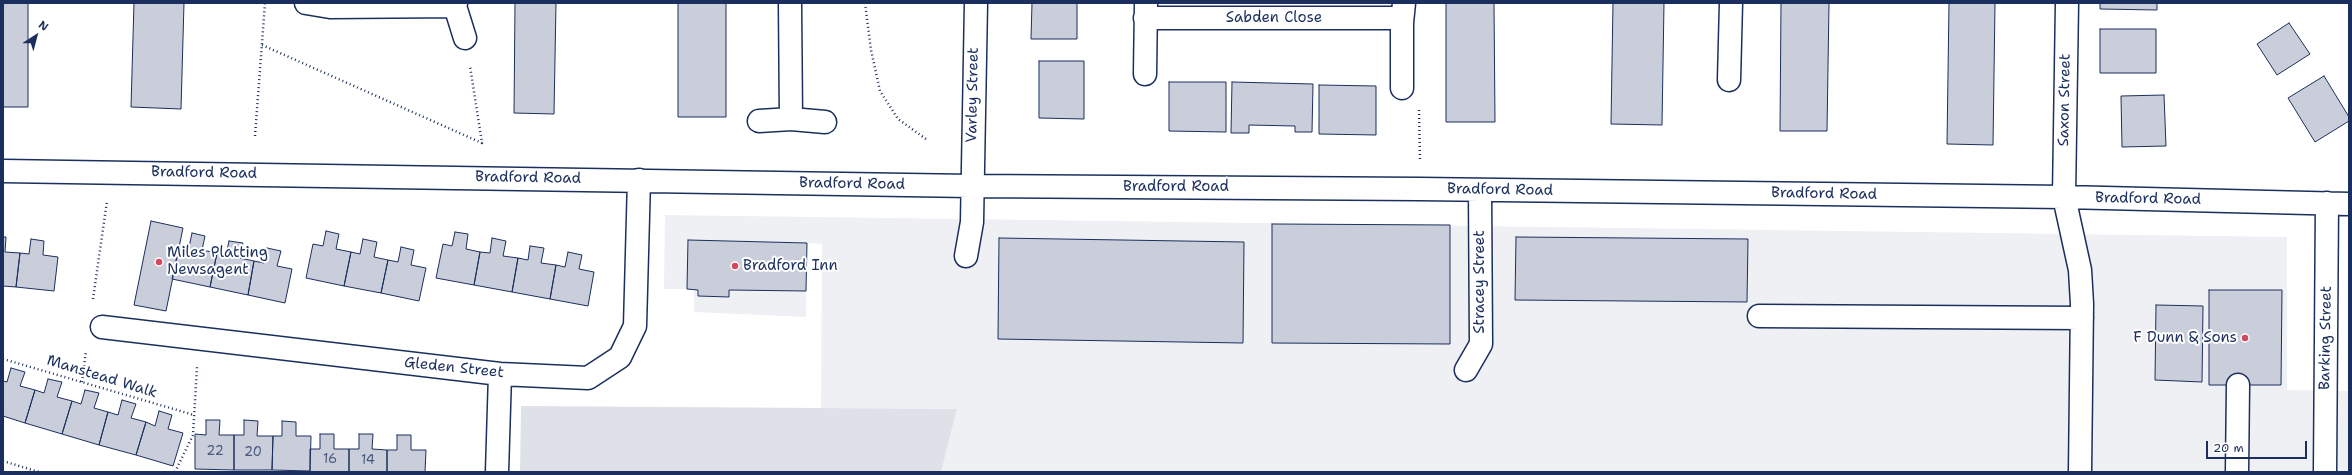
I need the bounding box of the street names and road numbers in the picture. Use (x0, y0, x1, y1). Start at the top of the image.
street label: Sabden Close (1226, 9, 1322, 27)
street label: Varley Street (963, 47, 983, 143)
street label: Saxon Street (2055, 54, 2075, 146)
street label: Bradford Road (151, 163, 257, 183)
street label: Bradford Road (475, 168, 581, 188)
street label: Bradford Road (799, 174, 905, 194)
street label: Bradford Road (1123, 178, 1229, 196)
street label: Bradford Road (1447, 180, 1553, 200)
street label: Bradford Road (1771, 184, 1877, 204)
street label: Bradford Road (2095, 189, 2201, 209)
street label: Stracey Street (1471, 230, 1489, 334)
street label: Barking Street (2316, 286, 2336, 390)
street label: Manstead Walk (45, 352, 159, 402)
street label: Gleden Street (403, 354, 505, 382)

